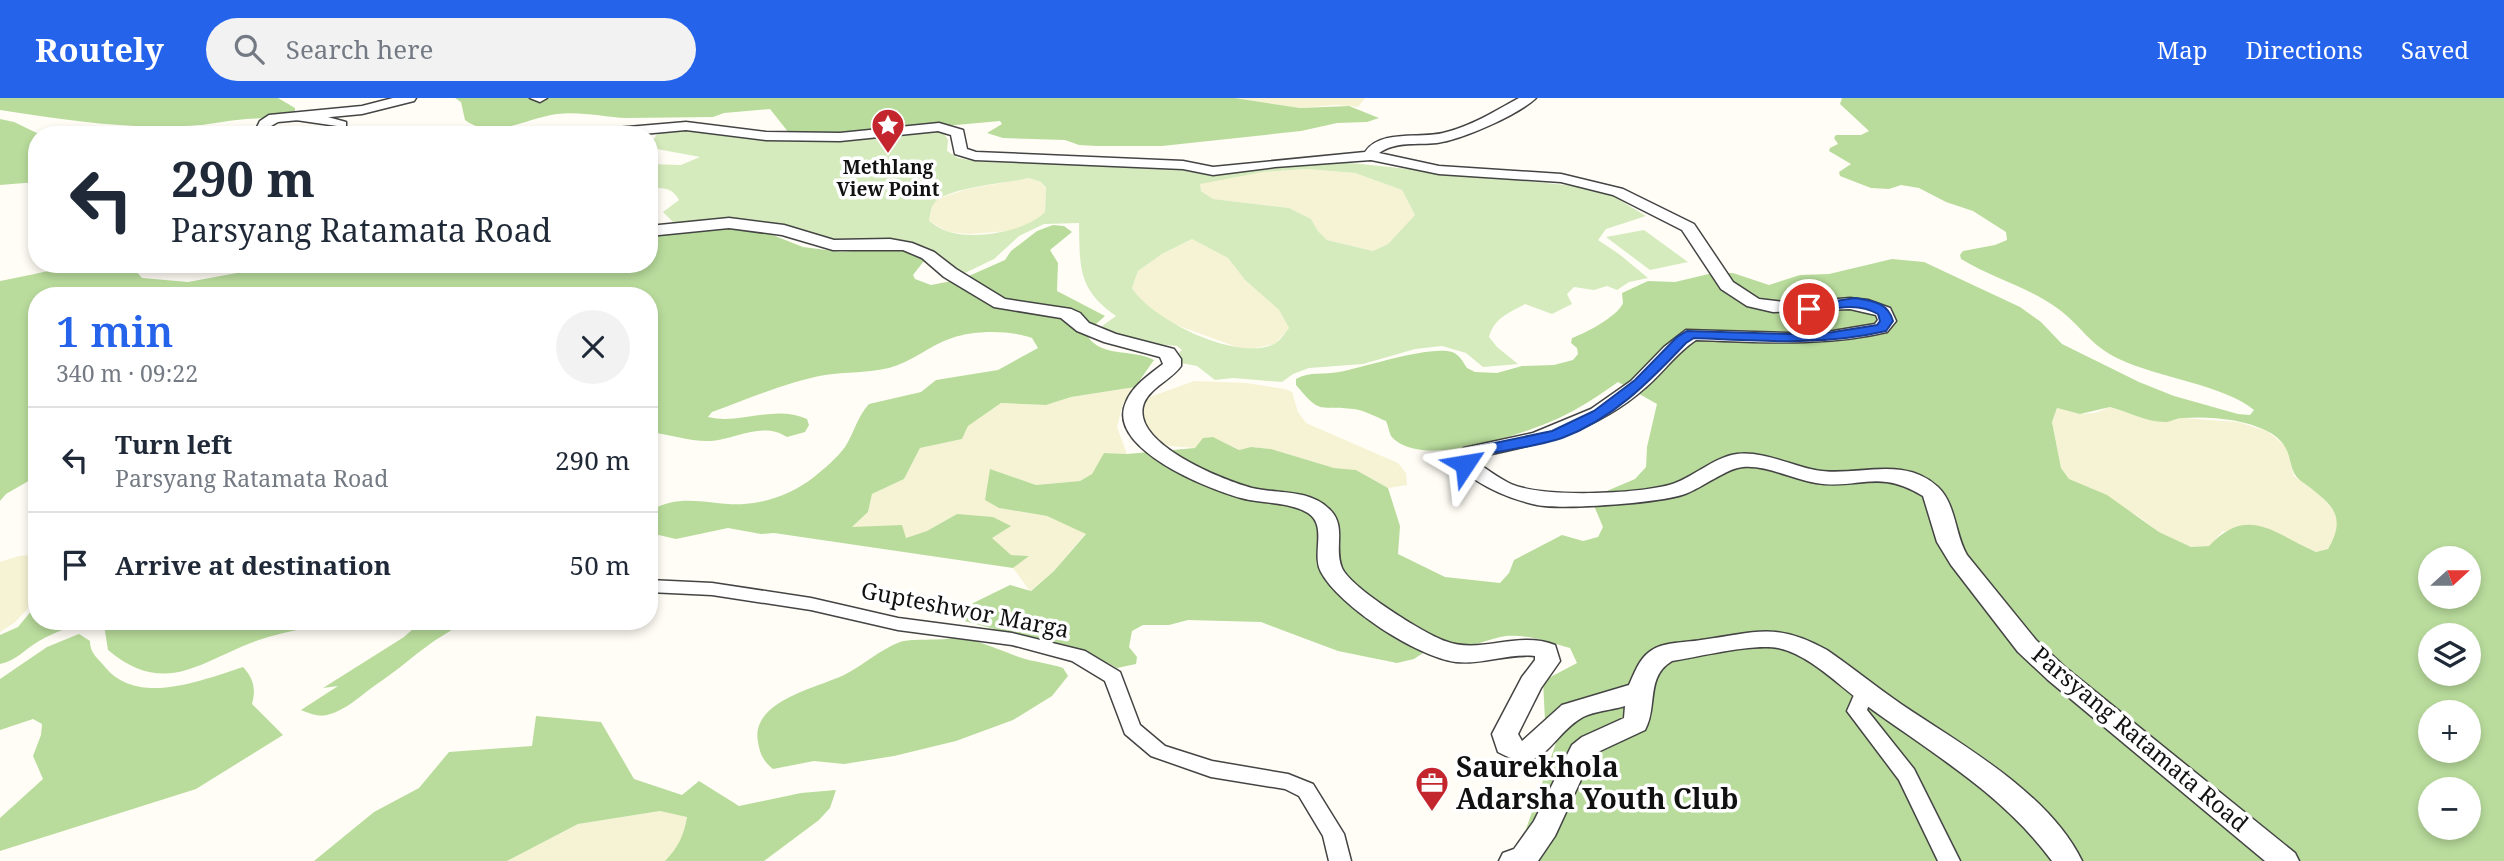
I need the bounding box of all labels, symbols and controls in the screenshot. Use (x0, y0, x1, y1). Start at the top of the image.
search box (206, 18, 696, 81)
text: Routely (35, 27, 164, 72)
icon: search (230, 30, 268, 68)
text: Search here (286, 31, 433, 67)
text: Map (2157, 33, 2208, 66)
text: Directions (2246, 33, 2363, 66)
text: Saved (2401, 33, 2469, 66)
place icon: Methlang View Point (869, 106, 907, 155)
text: 290 m (171, 145, 315, 211)
icon: left (56, 154, 147, 245)
place label: Methlang View Point (837, 154, 940, 202)
text: Parsyang Ratamata Road (171, 208, 551, 251)
pin (1779, 279, 1839, 339)
icon: arrive (1790, 290, 1828, 328)
text: 1 min (56, 302, 173, 359)
button: close (556, 310, 630, 384)
text: 340 m · 09:22 (56, 357, 198, 389)
text: Turn left (115, 426, 232, 462)
position arrow (1428, 427, 1502, 501)
icon: left (56, 441, 94, 479)
text: 290 m (555, 442, 630, 478)
text: Parsyang Ratamata Road (115, 462, 388, 494)
icon: arrive (56, 546, 94, 584)
north arrow (2418, 546, 2482, 609)
map controls (2418, 546, 2481, 840)
text: Arrive at destination (115, 547, 391, 583)
text: 50 m (570, 547, 630, 583)
street label: Gupteshwor Marga (859, 573, 1072, 645)
button: layers (2418, 623, 2481, 686)
street label: Parsyang Ratamata Road (2026, 638, 2256, 838)
button: + (2418, 700, 2481, 763)
place label: Saurekhola Adarsha Youth Club (1456, 747, 1738, 817)
office icon: Saurekhola Adarsha Youth Club (1413, 764, 1451, 813)
button: − (2418, 777, 2481, 840)

